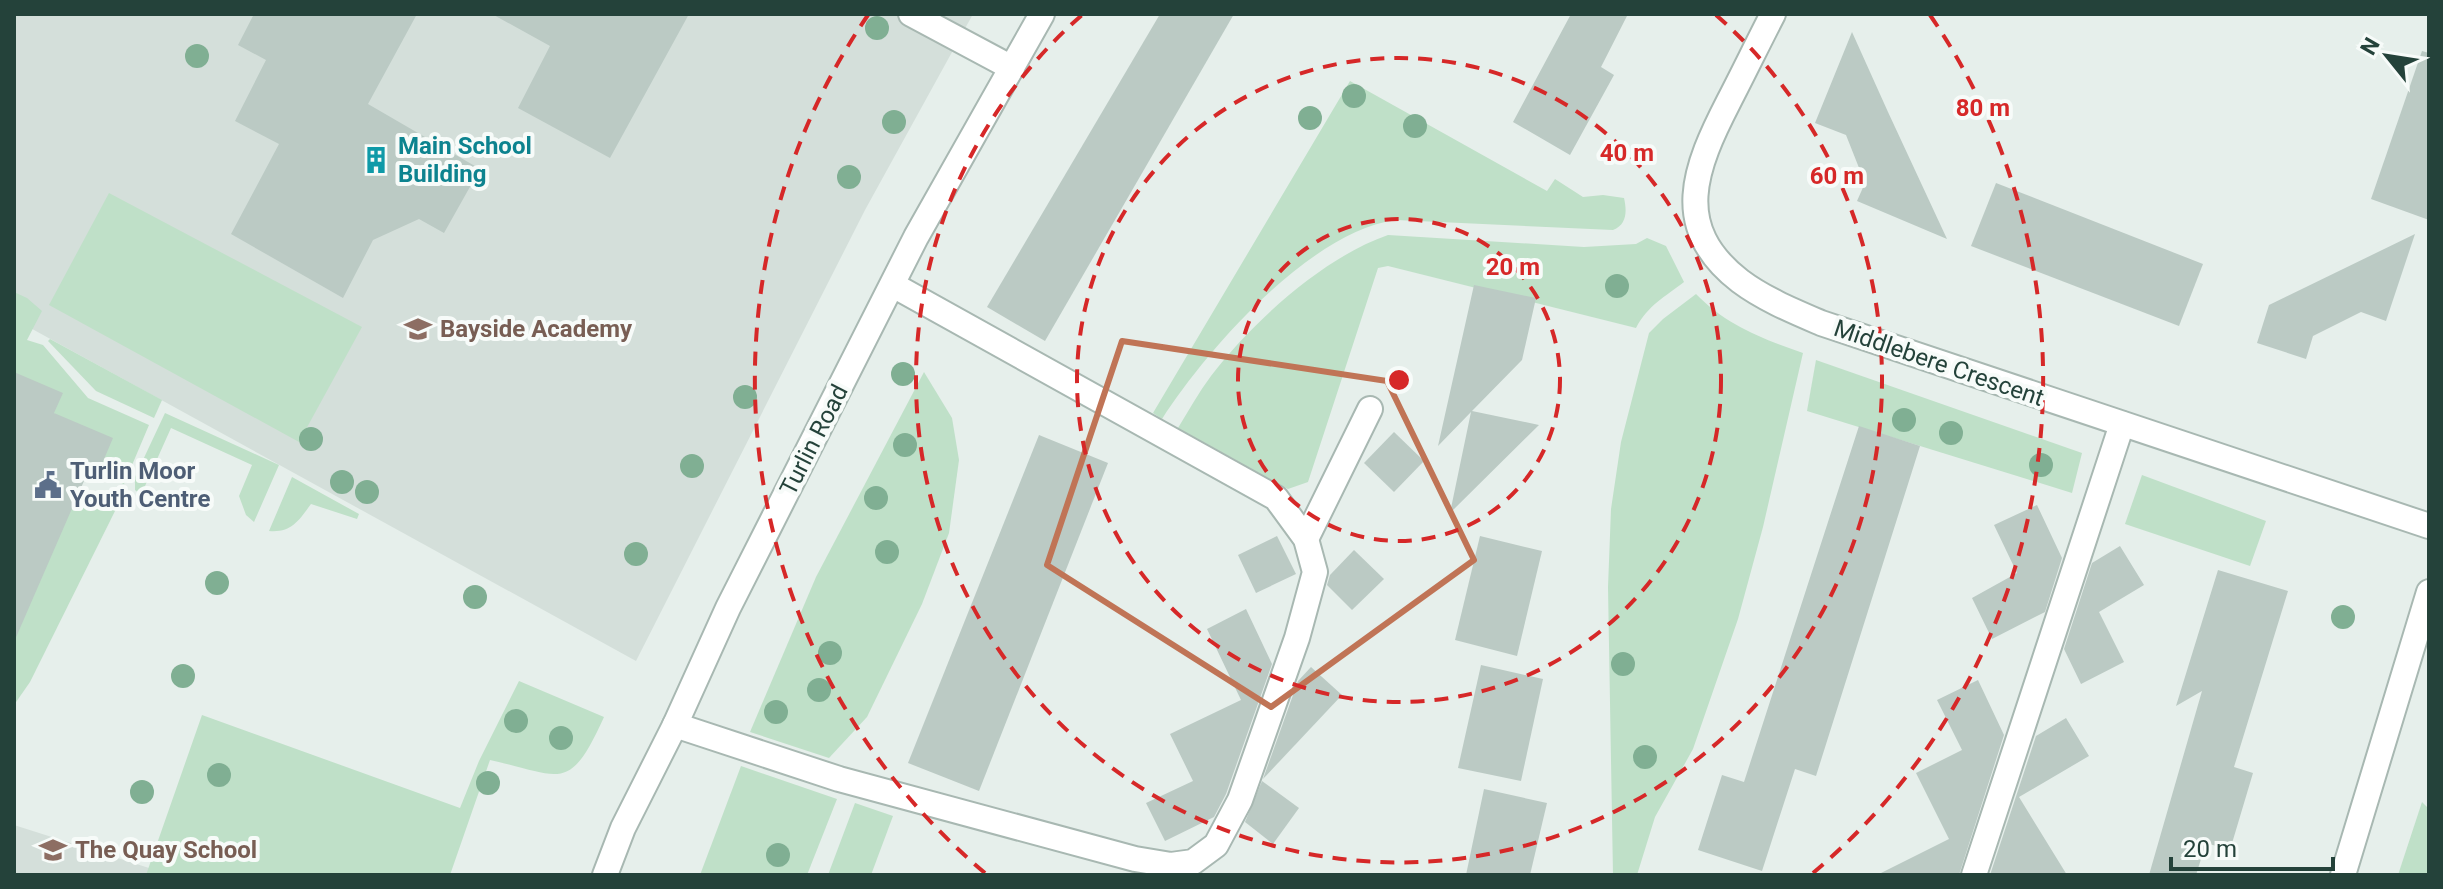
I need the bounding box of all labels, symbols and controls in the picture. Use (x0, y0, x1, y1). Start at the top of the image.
north arrow (2347, 16, 2427, 96)
text: N (2355, 33, 2385, 59)
text: 80 m (1956, 94, 2010, 122)
place label: Main School Building (398, 132, 532, 188)
text: 40 m (1600, 139, 1654, 167)
building icon: Main School Building (361, 145, 391, 175)
text: 60 m (1810, 162, 1864, 190)
text: 20 m (1486, 253, 1540, 281)
school or university icon: Bayside Academy (403, 314, 433, 344)
street label: Middlebere Crescent (1830, 314, 2048, 412)
place label: Bayside Academy (440, 315, 633, 343)
centre of rings (1385, 366, 1413, 394)
street label: Turlin Road (774, 380, 854, 500)
place label: Turlin Moor Youth Centre (70, 457, 210, 513)
public building icon: Turlin Moor Youth Centre (33, 470, 63, 500)
scale bar (2171, 821, 2333, 871)
school or university icon: The Quay School (38, 835, 68, 865)
text: 20 m (2183, 835, 2237, 863)
place label: The Quay School (75, 836, 257, 864)

